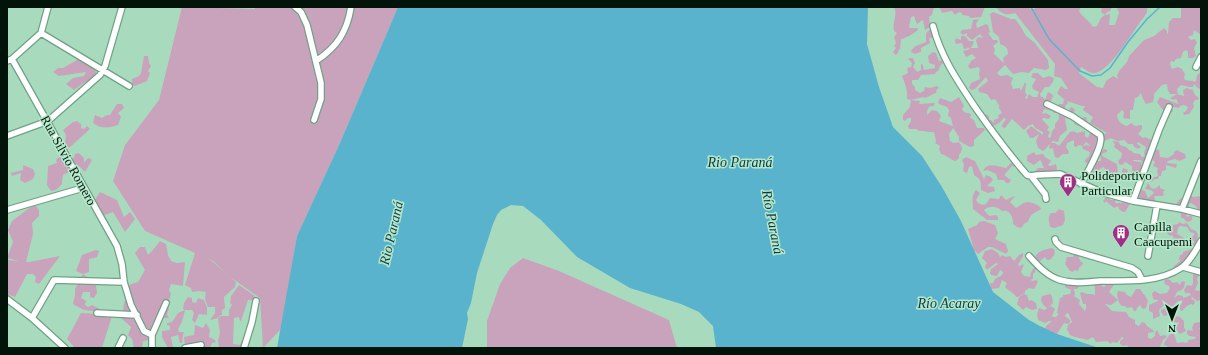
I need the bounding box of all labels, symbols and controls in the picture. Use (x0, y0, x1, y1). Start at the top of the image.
street label: Rua Silvio Romero (38, 113, 99, 208)
water label: Rio Paraná (707, 155, 772, 170)
place label: Polideportivo Particular (1081, 168, 1152, 198)
building icon: Polideportivo Particular (1058, 172, 1078, 197)
water label: Río Paraná (759, 188, 786, 255)
water label: Rio Paraná (377, 200, 406, 267)
place label: Capilla Caacupemi (1134, 219, 1193, 249)
building icon: Capilla Caacupemi (1111, 223, 1131, 248)
water label: Río Acaray (916, 296, 981, 311)
north arrow (1152, 299, 1192, 339)
text: N (1168, 323, 1176, 335)

